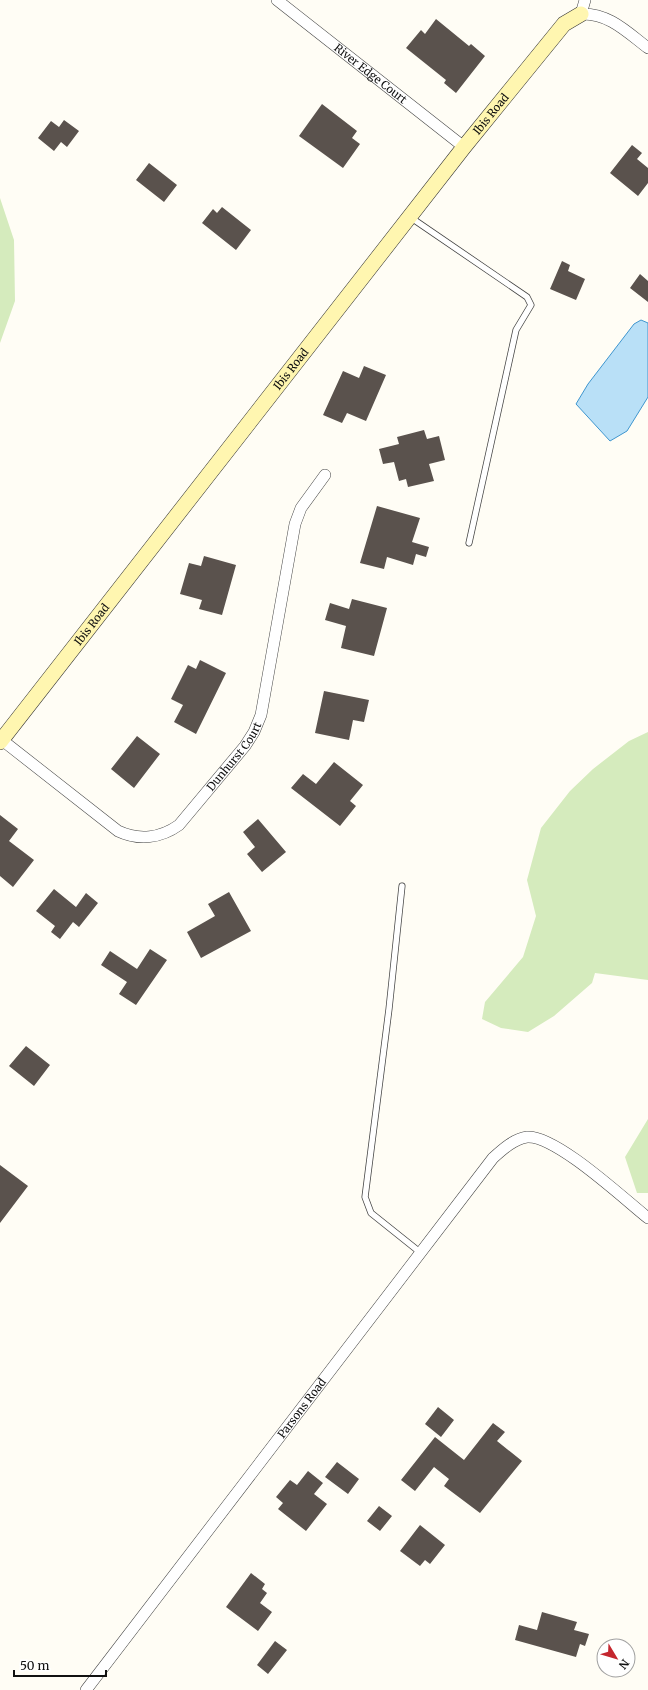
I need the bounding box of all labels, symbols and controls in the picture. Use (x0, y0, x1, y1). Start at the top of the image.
street label: River Edge Court (331, 41, 410, 107)
street label: Ibis Road (470, 90, 512, 137)
street label: Ibis Road (270, 345, 312, 393)
street label: Ibis Road (71, 601, 112, 648)
street label: Dunhurst Court (203, 719, 265, 794)
street label: Parsons Road (274, 1375, 329, 1441)
north arrow (596, 1638, 636, 1678)
scale bar (14, 1652, 106, 1678)
text: N (616, 1656, 632, 1672)
text: 50 m (20, 1658, 49, 1673)

